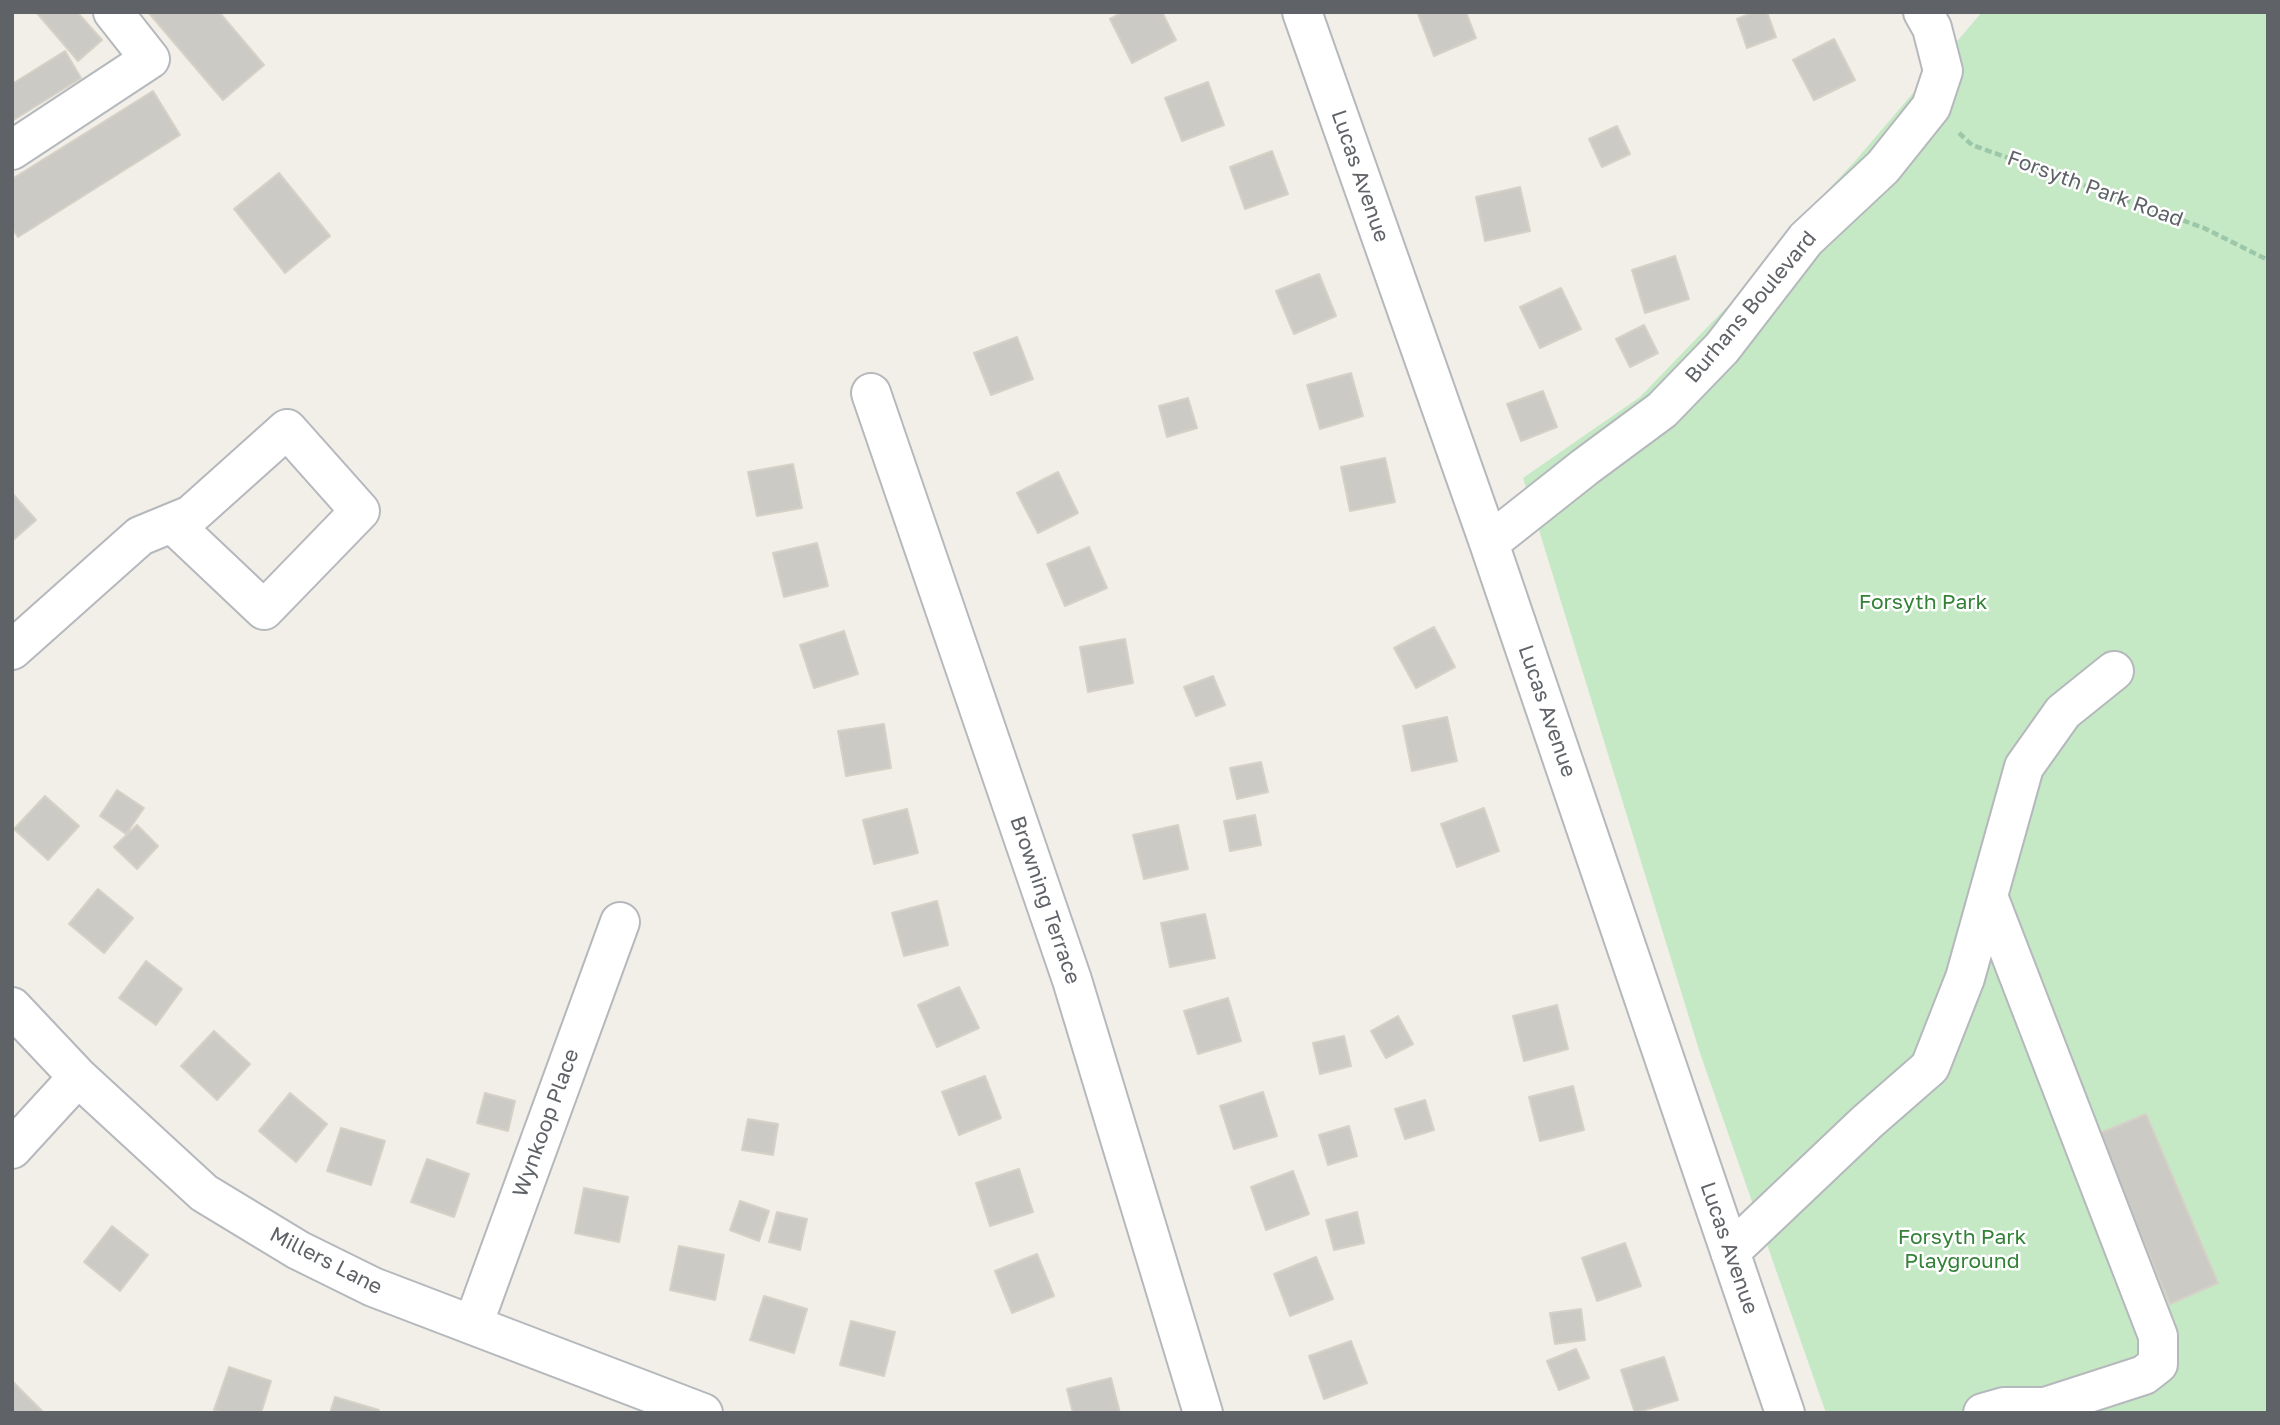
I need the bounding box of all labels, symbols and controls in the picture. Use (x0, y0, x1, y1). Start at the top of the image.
street label: Lucas Avenue (1326, 107, 1394, 245)
street label: Forsyth Park Road (2004, 145, 2186, 233)
street label: Burhans Boulevard (1680, 226, 1822, 388)
park label: Forsyth Park (1859, 589, 1987, 615)
street label: Lucas Avenue (1513, 642, 1581, 780)
street label: Browning Terrace (1004, 813, 1086, 987)
street label: Wynkoop Place (508, 1046, 584, 1200)
street label: Lucas Avenue (1695, 1179, 1763, 1317)
street label: Millers Lane (266, 1222, 386, 1300)
park label: Forsyth Park Playground (1898, 1224, 2026, 1274)

